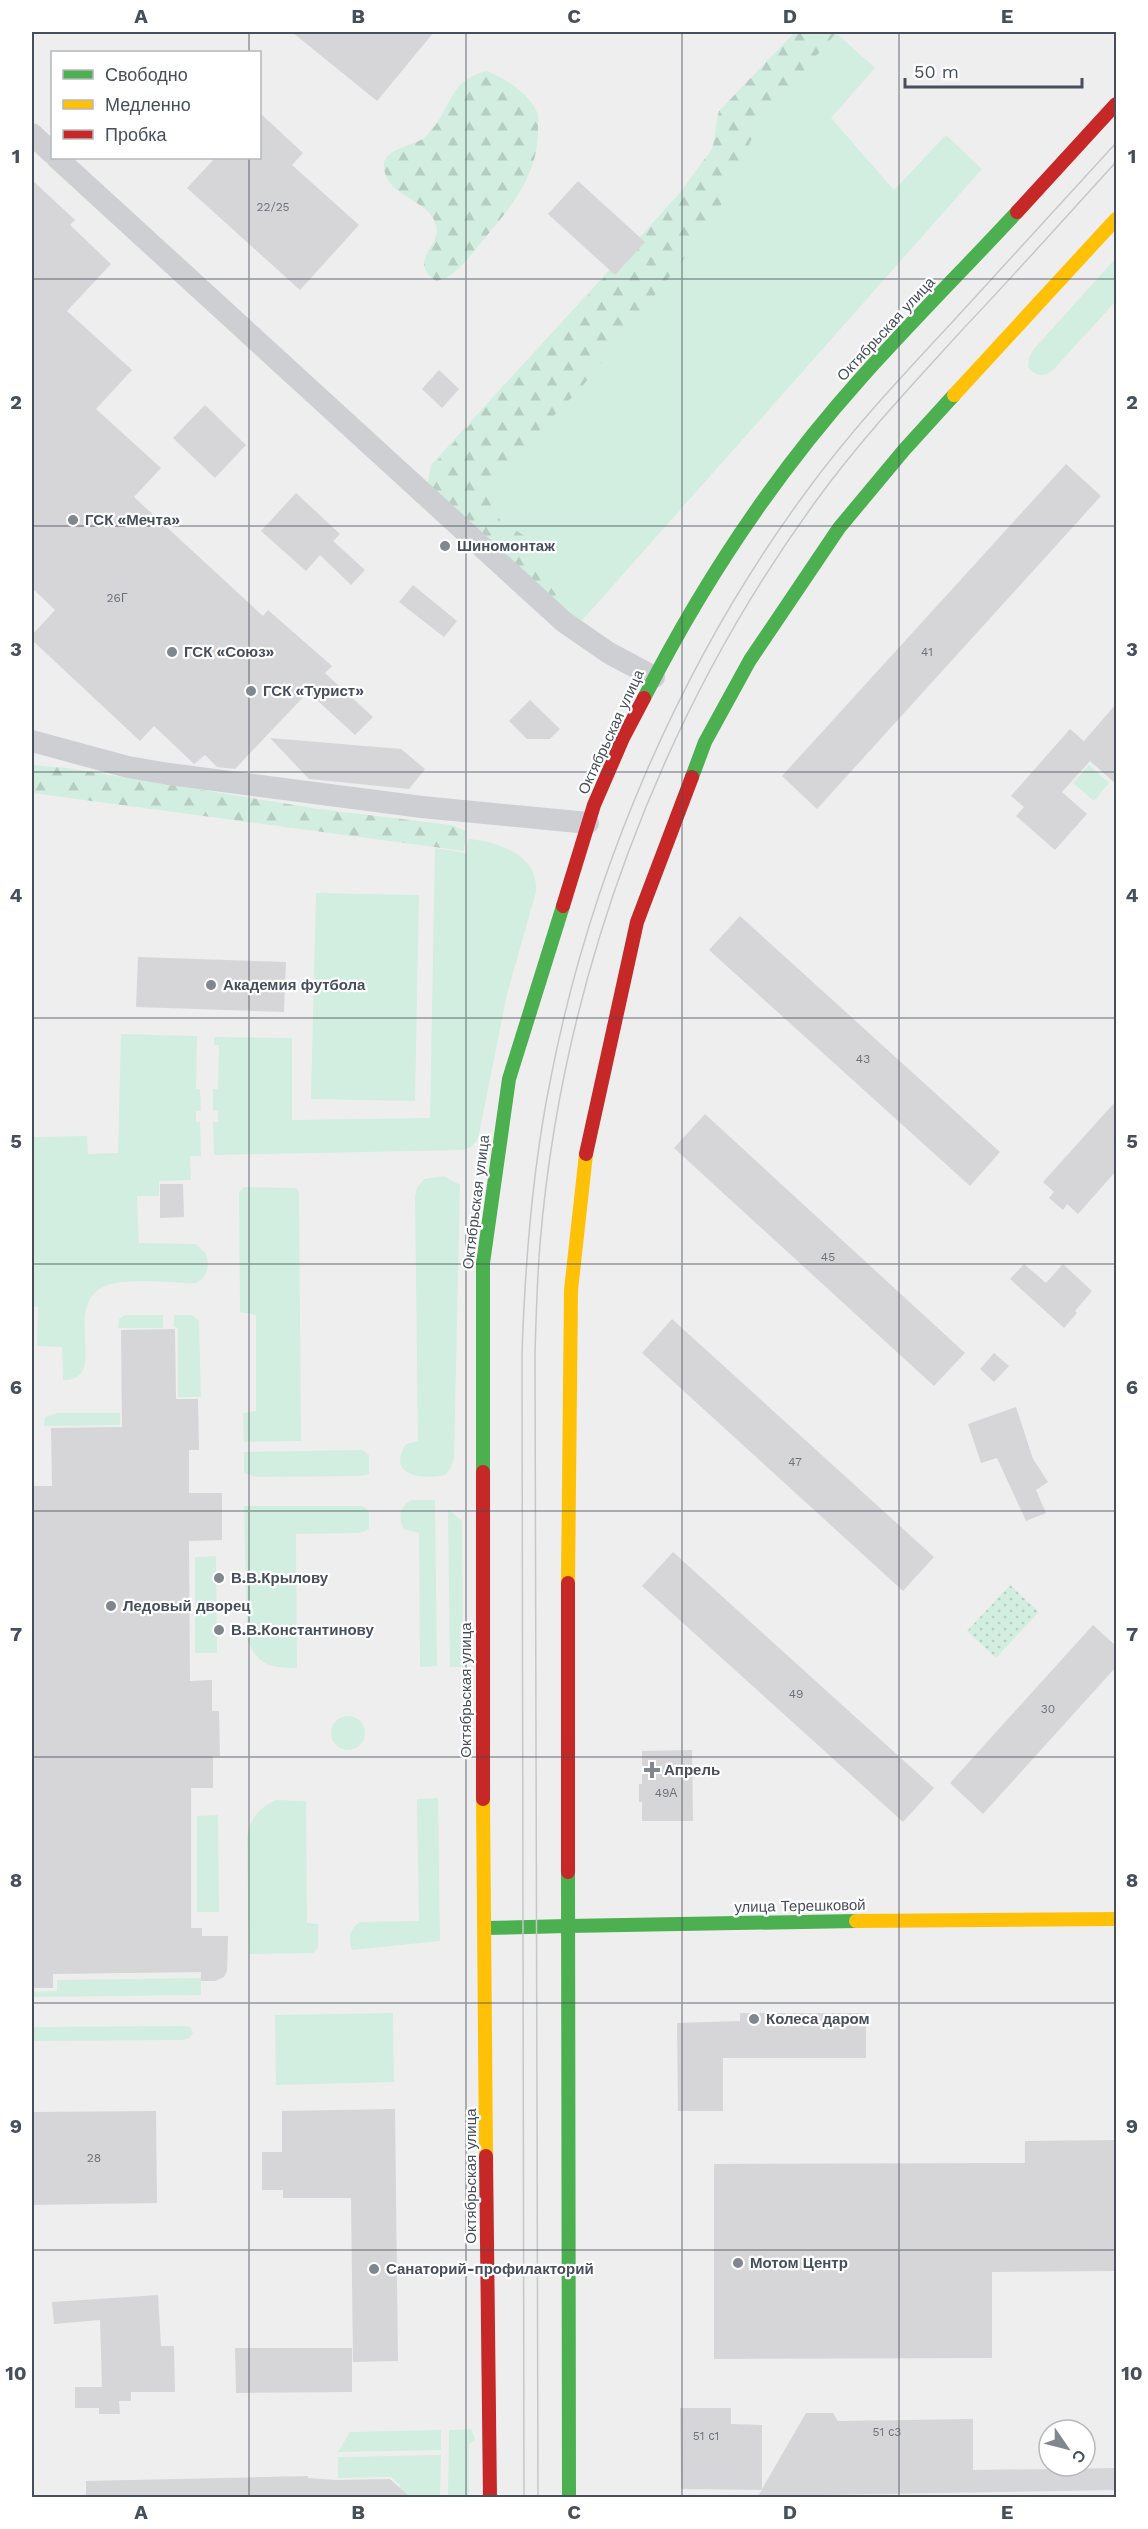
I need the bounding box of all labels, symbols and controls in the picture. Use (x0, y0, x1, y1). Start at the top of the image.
text: A (134, 4, 148, 28)
text: B (351, 4, 365, 28)
text: C (567, 4, 581, 28)
text: D (783, 4, 797, 28)
text: E (1001, 4, 1013, 28)
legend (51, 51, 261, 159)
scale bar (905, 51, 1082, 89)
text: 50 m (914, 61, 959, 82)
text: Свободно (105, 64, 188, 85)
text: Медленно (105, 94, 191, 115)
text: Пробка (105, 124, 168, 145)
text: 1 (12, 144, 20, 168)
text: 1 (1128, 144, 1136, 168)
house number: 22/25 (256, 200, 290, 214)
street label: Октябрьская улица (833, 273, 939, 385)
text: 2 (10, 390, 22, 414)
text: 2 (1126, 390, 1138, 414)
place label: ГСК «Мечта» (85, 511, 180, 529)
marker: ГСК «Мечта» (66, 513, 80, 527)
place label: Шиномонтаж (457, 537, 555, 555)
marker: Шиномонтаж (438, 539, 452, 553)
house number: 26Г (107, 591, 128, 605)
text: 3 (10, 637, 22, 661)
text: 3 (1126, 637, 1138, 661)
place label: ГСК «Союз» (184, 643, 275, 661)
marker: ГСК «Союз» (165, 645, 179, 659)
house number: 41 (921, 645, 933, 659)
street label: Октябрьская улица (574, 666, 648, 797)
place label: ГСК «Турист» (263, 682, 364, 700)
marker: ГСК «Турист» (244, 684, 258, 698)
text: 4 (10, 883, 23, 907)
text: 4 (1126, 883, 1139, 907)
place label: Академия футбола (223, 976, 366, 994)
marker: Академия футбола (204, 978, 218, 992)
house number: 43 (856, 1052, 870, 1066)
text: 5 (10, 1129, 22, 1153)
text: 5 (1126, 1129, 1138, 1153)
street label: Октябрьская улица (459, 1133, 493, 1270)
house number: 45 (821, 1250, 835, 1264)
text: 6 (10, 1375, 22, 1399)
text: 6 (1126, 1375, 1138, 1399)
house number: 47 (788, 1455, 802, 1469)
place label: В.В.Крылову (231, 1569, 329, 1587)
marker: В.В.Крылову (212, 1571, 226, 1585)
place label: Ледовый дворец (123, 1597, 251, 1615)
marker: Ледовый дворец (104, 1599, 118, 1613)
place label: В.В.Константинову (231, 1621, 374, 1639)
text: 7 (10, 1622, 22, 1646)
street label: Октябрьская улица (457, 1622, 475, 1758)
text: 7 (1126, 1622, 1138, 1646)
marker: В.В.Константинову (212, 1623, 226, 1637)
house number: 49 (789, 1687, 803, 1701)
house number: 30 (1041, 1702, 1055, 1716)
place label: Апрель (664, 1761, 720, 1779)
marker: Апрель (645, 1763, 659, 1777)
house number: 49А (655, 1786, 677, 1800)
text: 8 (10, 1868, 22, 1892)
text: 8 (1126, 1868, 1138, 1892)
street label: улица Терешковой (734, 1896, 866, 1916)
place label: Колеса даром (766, 2010, 870, 2028)
marker: Колеса даром (747, 2012, 761, 2026)
street label: Октябрьская улица (462, 2108, 480, 2244)
text: 9 (10, 2114, 22, 2138)
text: 9 (1126, 2114, 1138, 2138)
house number: 28 (87, 2151, 101, 2165)
place label: Мотом Центр (750, 2254, 848, 2272)
marker: Мотом Центр (731, 2256, 745, 2270)
place label: Санаторий-профилакторий (386, 2260, 594, 2278)
marker: Санаторий-профилакторий (367, 2262, 381, 2276)
text: 10 (5, 2361, 27, 2385)
text: 10 (1121, 2361, 1143, 2385)
north arrow (1037, 2418, 1097, 2478)
house number: 51 с3 (873, 2425, 901, 2439)
house number: 51 с1 (693, 2429, 719, 2443)
text: С (1068, 2446, 1090, 2467)
text: A (134, 2500, 148, 2524)
text: B (351, 2500, 365, 2524)
text: C (567, 2500, 581, 2524)
text: D (783, 2500, 797, 2524)
text: E (1001, 2500, 1013, 2524)

